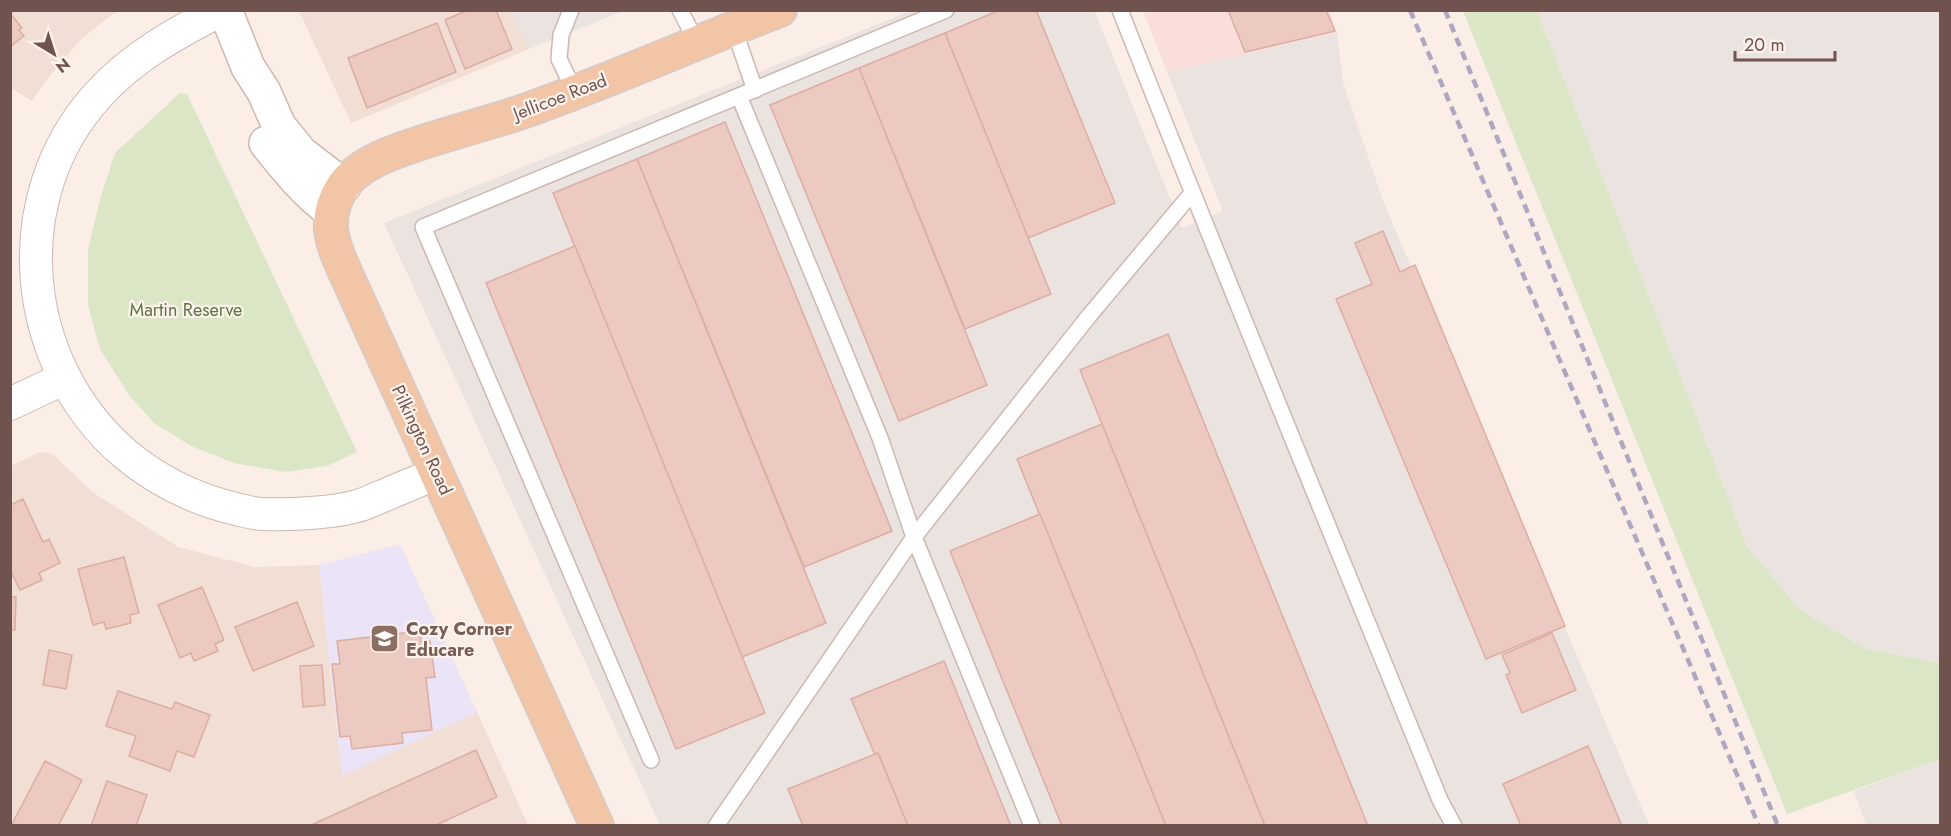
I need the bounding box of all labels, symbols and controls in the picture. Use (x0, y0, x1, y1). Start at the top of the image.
north arrow (24, 24, 84, 84)
scale bar (1735, 24, 1836, 62)
text: 20 m (1744, 32, 1784, 58)
text: N (51, 52, 75, 78)
street label: Jellicoe Road (508, 67, 611, 128)
park label: Martin Reserve (130, 297, 242, 323)
street label: Pilkington Road (385, 381, 459, 499)
place label: Cozy Corner Educare (406, 616, 513, 663)
school or university icon: Cozy Corner Educare (369, 623, 401, 655)

